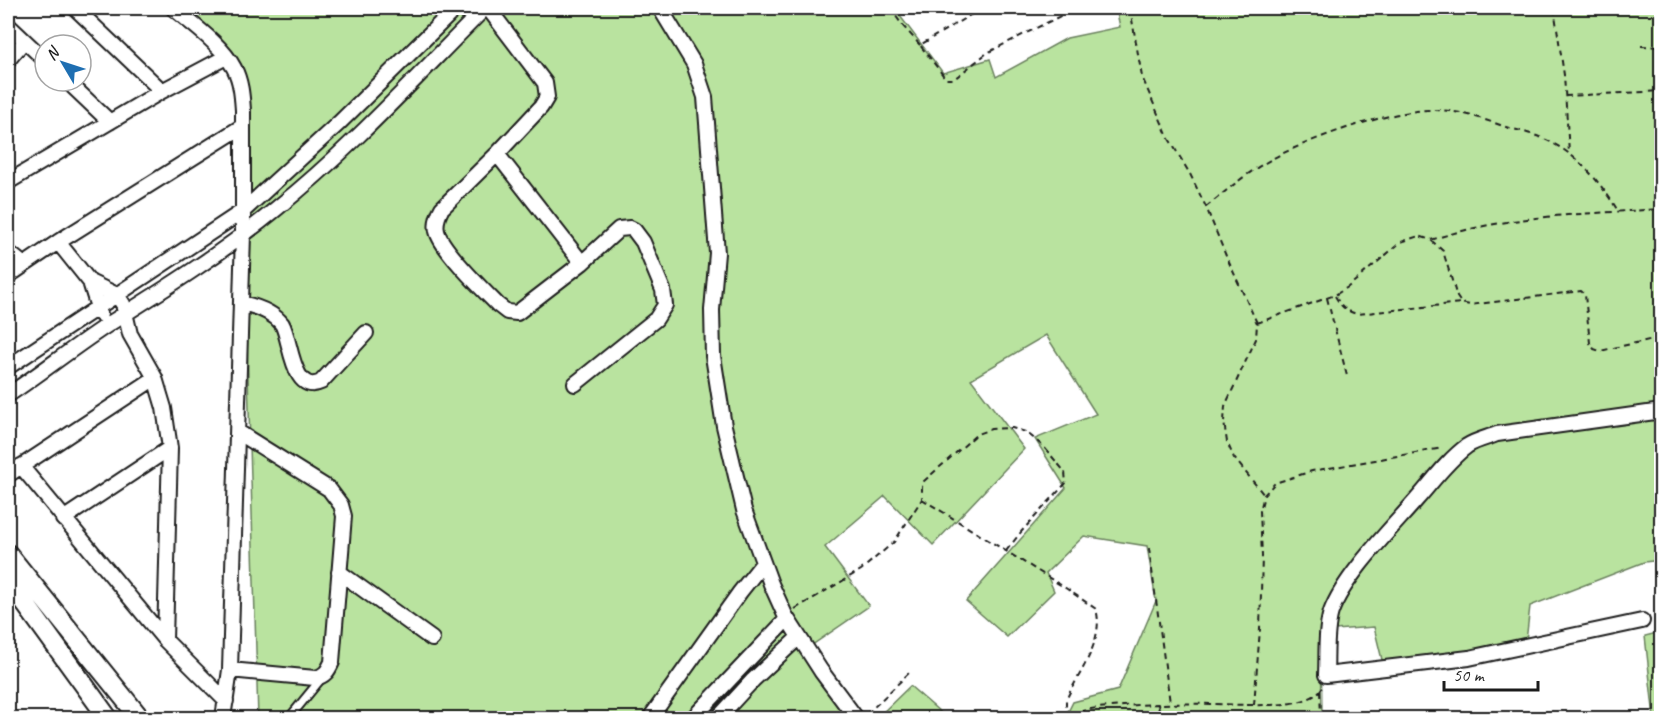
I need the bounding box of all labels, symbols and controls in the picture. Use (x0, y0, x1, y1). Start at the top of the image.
north arrow (33, 33, 93, 93)
text: N (41, 42, 65, 64)
scale bar (1444, 654, 1538, 692)
text: 50 m (1453, 664, 1486, 686)

